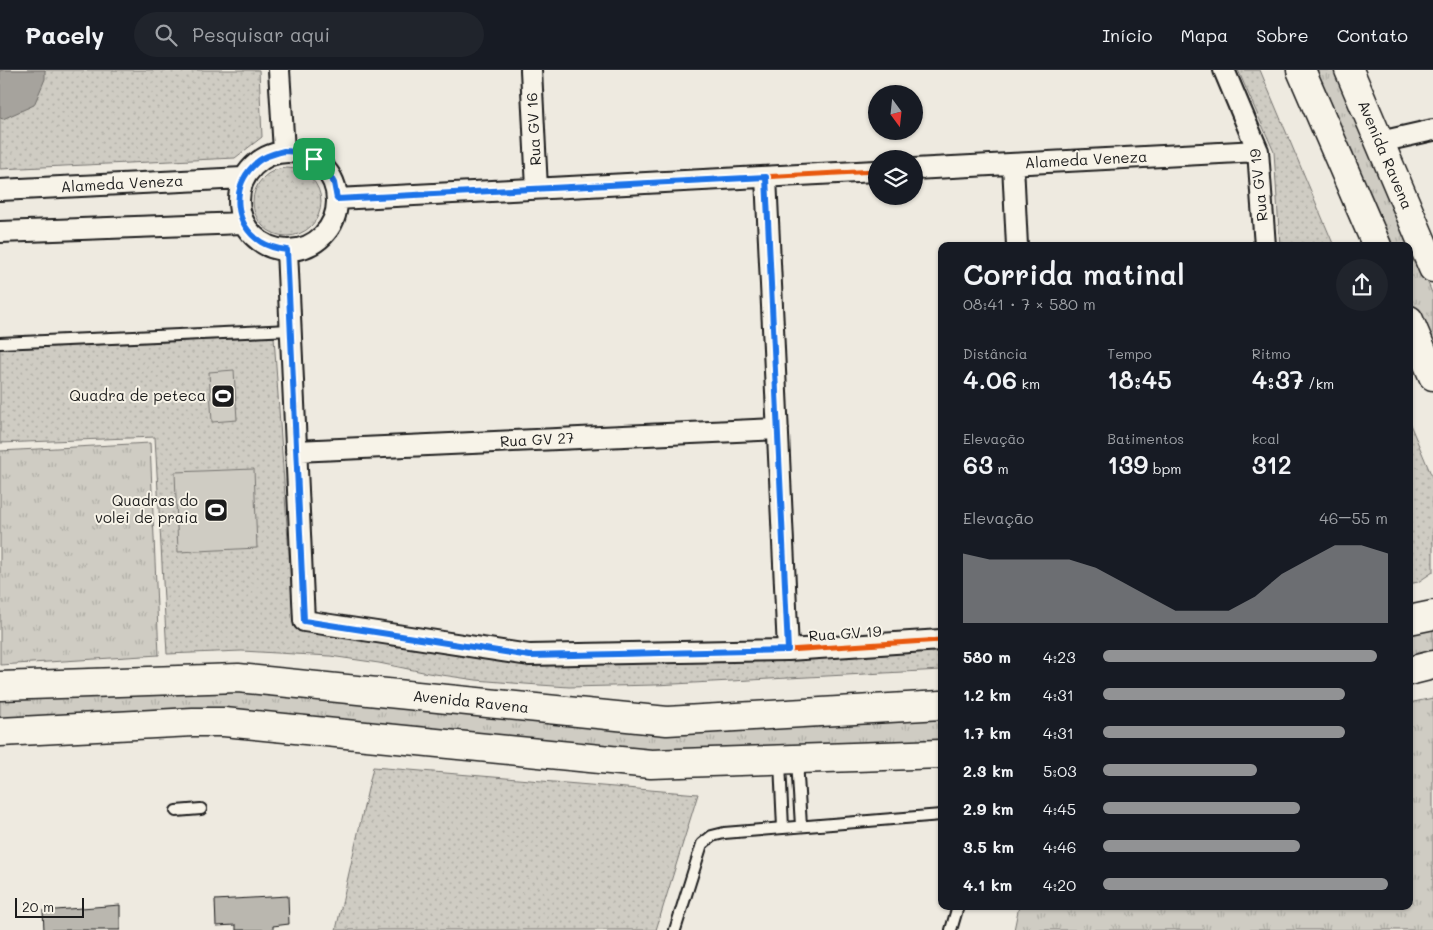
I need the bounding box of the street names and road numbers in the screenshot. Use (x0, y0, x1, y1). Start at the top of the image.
street label: Rua GV 16 (521, 92, 545, 166)
street label: Avenida Ravena (1354, 97, 1418, 212)
street label: Alameda Veneza (1024, 146, 1148, 172)
street label: Rua GV 19 (1244, 148, 1272, 223)
street label: Alameda Veneza (60, 170, 184, 196)
street label: Rua GV 27 (499, 427, 575, 451)
street label: Rua GV 19 (808, 620, 882, 646)
street label: Avenida Ravena (412, 685, 530, 717)

